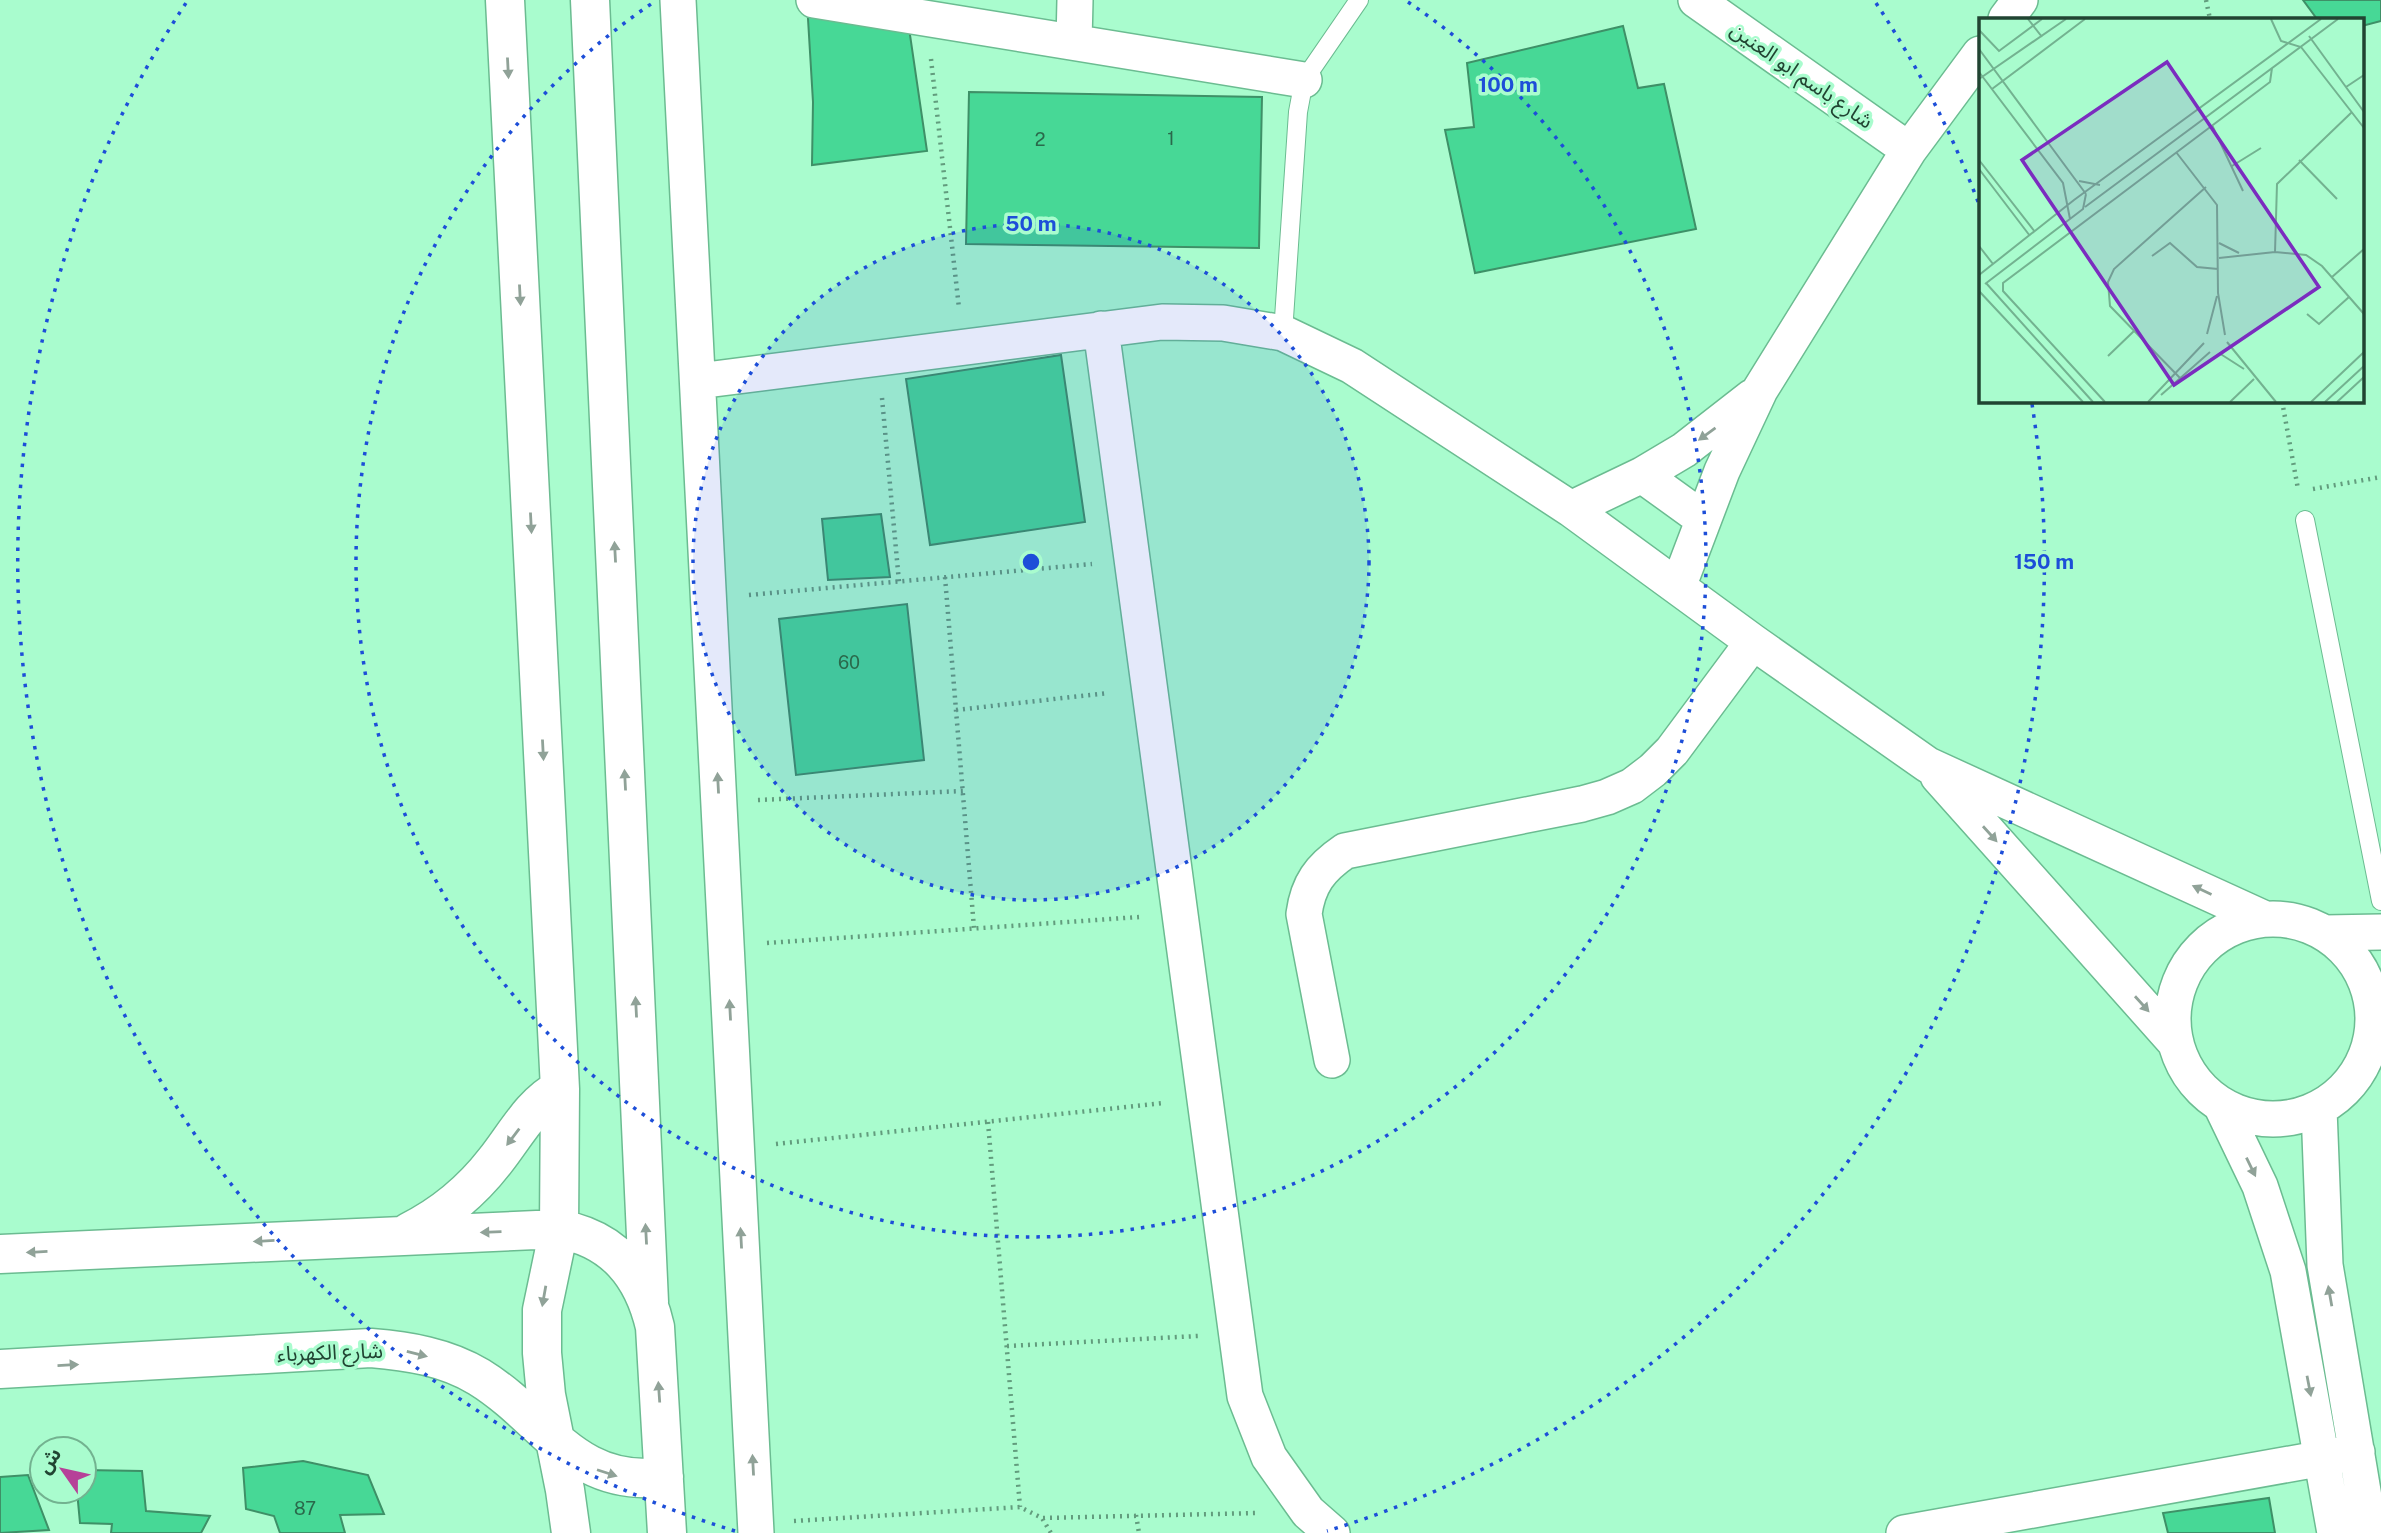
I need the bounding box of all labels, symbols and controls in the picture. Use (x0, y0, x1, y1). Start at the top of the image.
street label: شارع باسم ابو العنين (1724, 16, 1878, 136)
inset map (1979, 18, 2364, 402)
one-way arrow (503, 57, 514, 79)
text: 100 m (1478, 72, 1538, 97)
house number: 1 (1167, 128, 1175, 149)
house number: 2 (1035, 129, 1045, 150)
text: 50 m (1005, 211, 1057, 236)
one-way arrow (514, 285, 525, 307)
one-way arrow (1698, 426, 1716, 440)
one-way arrow (526, 512, 537, 534)
one-way arrow (609, 541, 620, 563)
text: 150 m (2014, 549, 2074, 574)
centre of rings (1019, 550, 1043, 574)
house number: 60 (838, 652, 860, 673)
one-way arrow (537, 739, 548, 761)
one-way arrow (620, 768, 631, 790)
one-way arrow (712, 772, 723, 794)
one-way arrow (1982, 825, 1998, 843)
one-way arrow (2192, 884, 2213, 895)
one-way arrow (2134, 995, 2150, 1013)
one-way arrow (630, 996, 641, 1018)
one-way arrow (724, 999, 735, 1021)
one-way arrow (506, 1128, 520, 1147)
one-way arrow (2245, 1157, 2256, 1177)
one-way arrow (640, 1223, 651, 1245)
one-way arrow (480, 1226, 502, 1237)
one-way arrow (736, 1226, 747, 1248)
one-way arrow (253, 1236, 275, 1247)
one-way arrow (25, 1247, 47, 1258)
one-way arrow (539, 1285, 550, 1307)
one-way arrow (2324, 1285, 2335, 1307)
street label: شارع الكهرباء (277, 1338, 383, 1369)
one-way arrow (406, 1349, 428, 1360)
one-way arrow (57, 1359, 79, 1370)
one-way arrow (2304, 1375, 2315, 1397)
one-way arrow (653, 1380, 664, 1402)
north arrow (28, 1435, 98, 1505)
text: ش (33, 1444, 65, 1477)
one-way arrow (747, 1454, 758, 1476)
one-way arrow (597, 1468, 618, 1478)
house number: 87 (294, 1498, 316, 1519)

